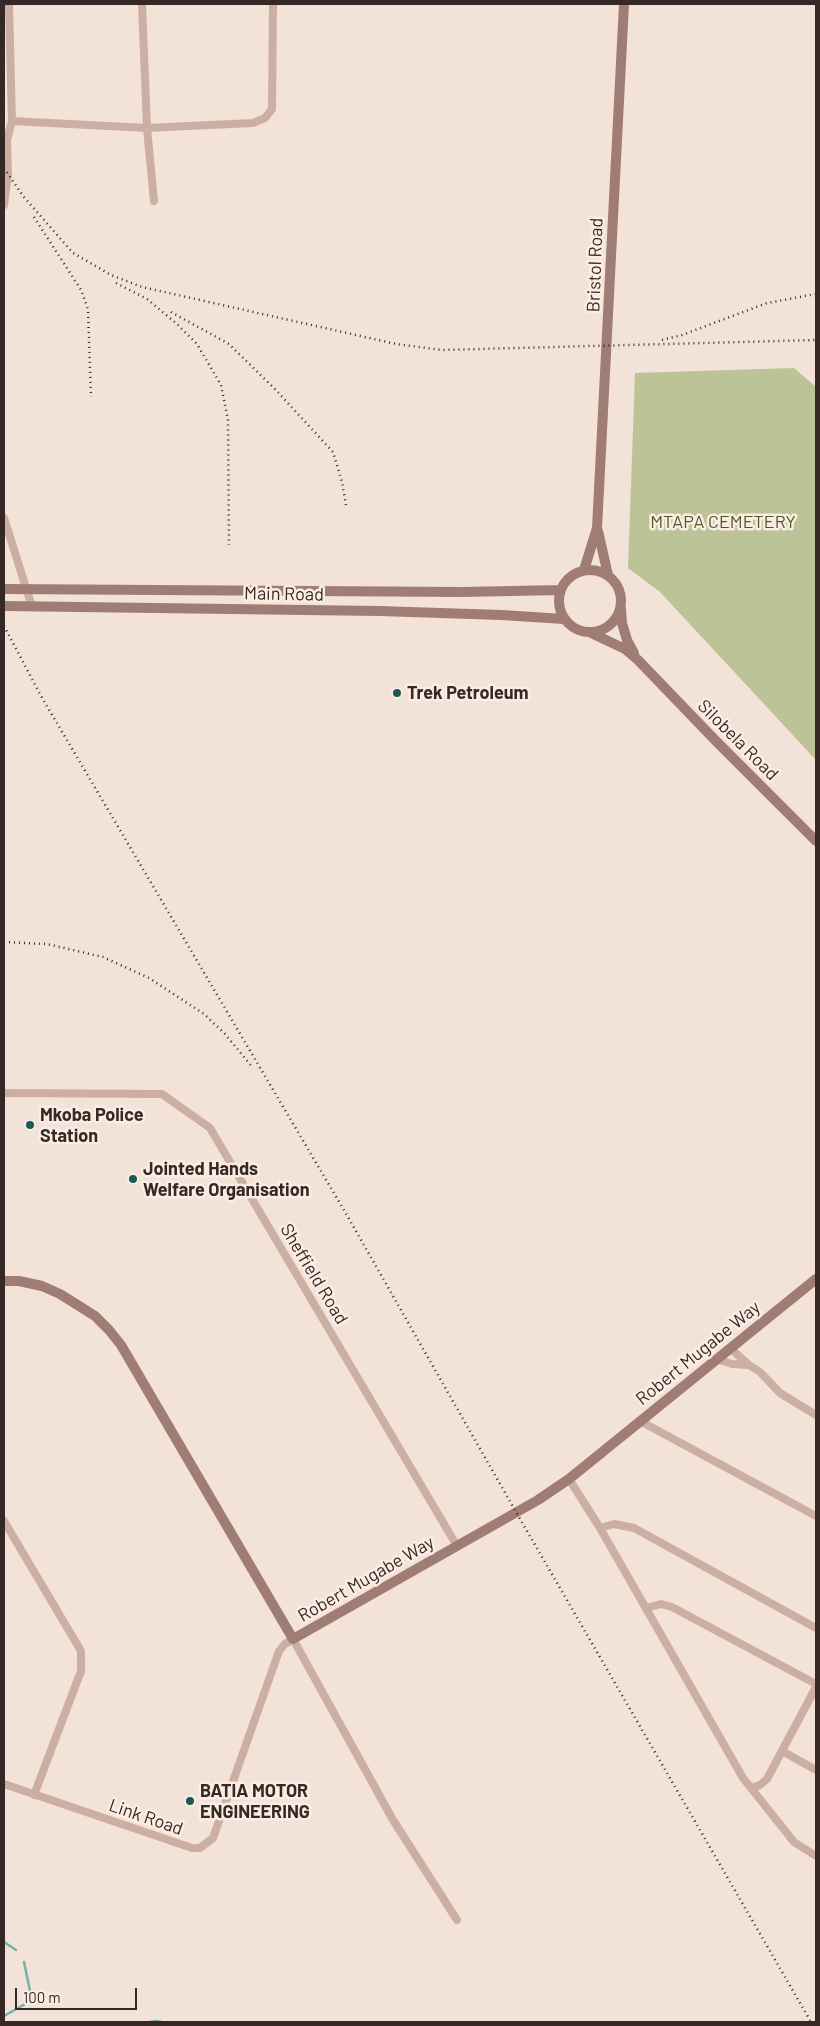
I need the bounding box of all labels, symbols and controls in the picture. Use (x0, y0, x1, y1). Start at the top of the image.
street label: Bristol Road (583, 217, 607, 313)
park label: MTAPA CEMETERY (650, 511, 796, 533)
street label: Main Road (244, 583, 324, 605)
place label: Trek Petroleum (407, 682, 529, 704)
marker: Trek Petroleum (391, 687, 403, 699)
street label: Silobela Road (693, 695, 783, 785)
place label: Mkoba Police Station (40, 1104, 144, 1146)
marker: Mkoba Police Station (24, 1119, 36, 1131)
place label: Jointed Hands Welfare Organisation (143, 1158, 310, 1200)
marker: Jointed Hands Welfare Organisation (127, 1173, 139, 1185)
street label: Sheffield Road (276, 1220, 352, 1328)
street label: Robert Mugabe Way (632, 1296, 764, 1410)
street label: Robert Mugabe Way (294, 1531, 438, 1627)
place label: BATIA MOTOR ENGINEERING (200, 1780, 310, 1822)
street label: Link Road (106, 1794, 186, 1840)
marker: BATIA MOTOR ENGINEERING (184, 1795, 196, 1807)
scale bar (18, 1978, 140, 2010)
text: 100 m (23, 1988, 61, 2006)

